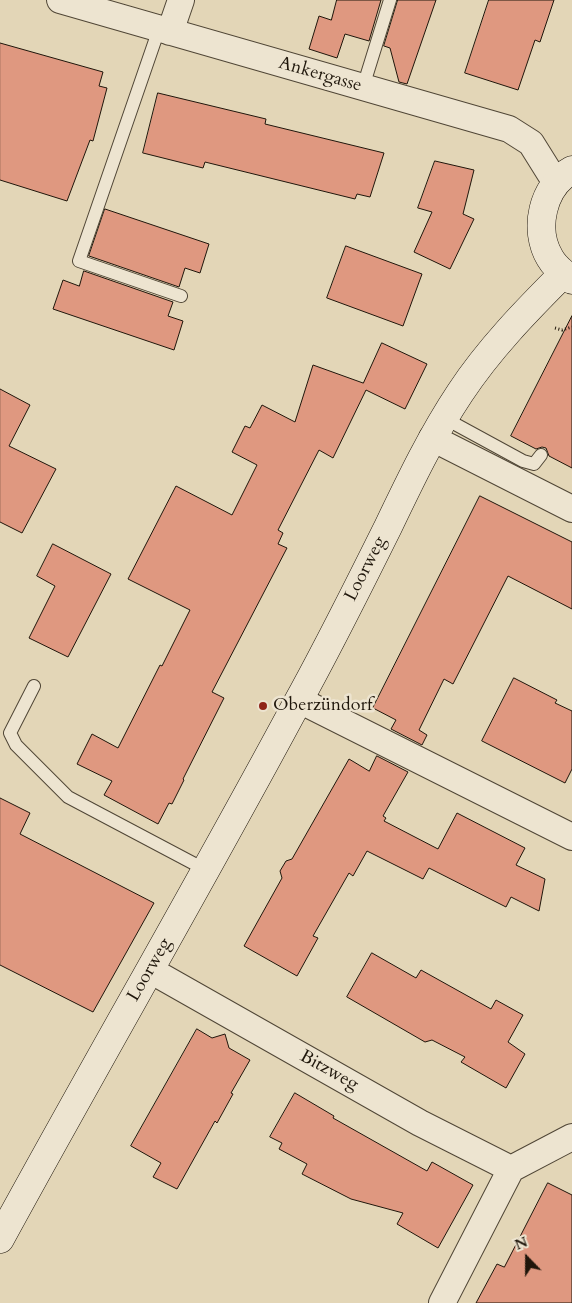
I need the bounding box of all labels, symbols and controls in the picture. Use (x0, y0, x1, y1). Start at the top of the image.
street label: Ankergasse (276, 53, 364, 97)
street label: Loorweg (341, 533, 391, 605)
place label: Oberzündorf (273, 695, 372, 717)
marker: Oberzündorf (257, 700, 269, 712)
street label: Loorweg (123, 934, 177, 1006)
street label: Bitzweg (296, 1046, 362, 1096)
north arrow (502, 1233, 552, 1283)
text: N (512, 1233, 530, 1255)

